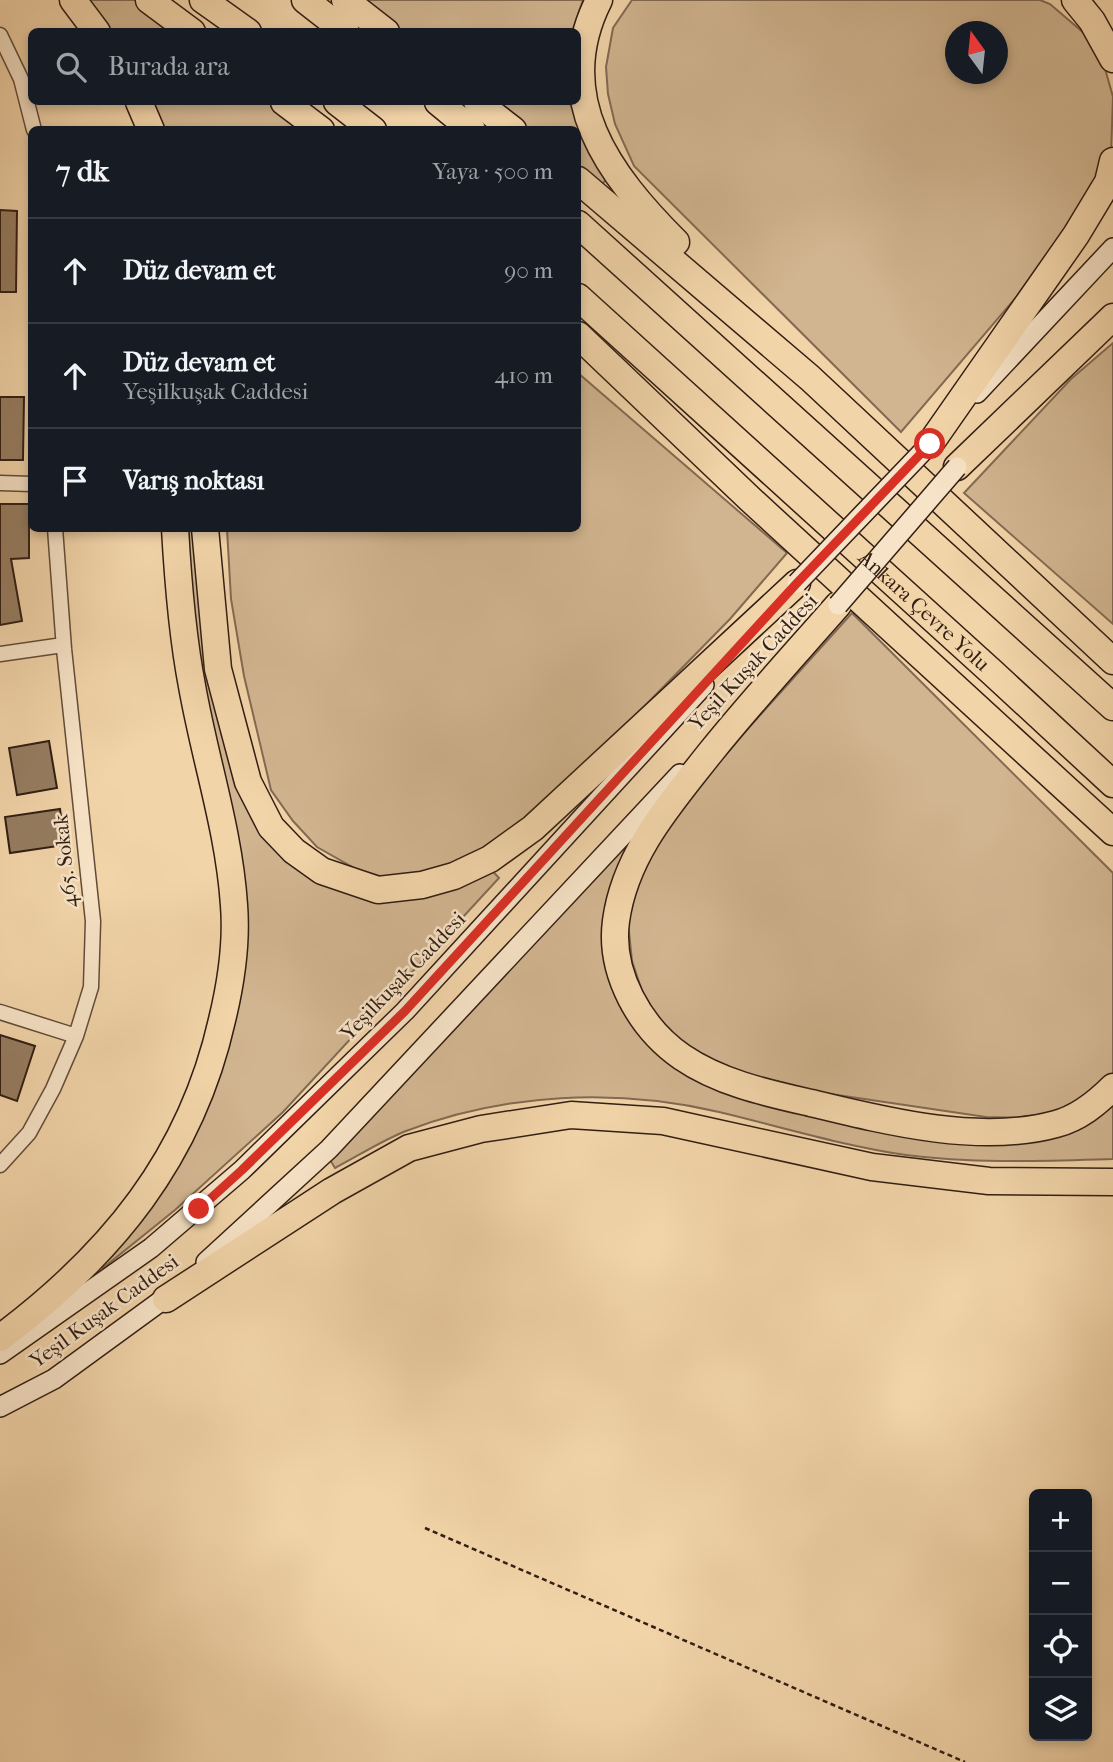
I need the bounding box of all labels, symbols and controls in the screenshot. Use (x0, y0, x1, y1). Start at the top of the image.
north arrow (945, 21, 1008, 84)
search box (28, 28, 581, 105)
icon: search (52, 48, 90, 86)
text: Burada ara (108, 51, 230, 82)
text: 7 dk (56, 154, 109, 189)
text: Yaya · 500 m (432, 158, 553, 185)
icon: ahead (56, 252, 94, 290)
text: Düz devam et (123, 255, 276, 286)
text: 90 m (504, 257, 553, 284)
text: Düz devam et (123, 347, 276, 378)
icon: ahead (56, 357, 94, 395)
text: 410 m (495, 362, 553, 389)
text: Yeşilkuşak Caddesi (123, 378, 308, 405)
route start (914, 428, 945, 459)
icon: arrive (56, 462, 94, 500)
text: Varış noktası (123, 465, 264, 496)
street label: Ankara Çevre Yolu (853, 544, 995, 676)
street label: Yeşil Kuşak Caddesi (683, 589, 822, 736)
street label: 465. Sokak (48, 813, 82, 909)
street label: Yeşilkuşak Caddesi (335, 907, 470, 1046)
route end (183, 1193, 214, 1224)
street label: Yeşil Kuşak Caddesi (24, 1249, 183, 1374)
map controls (1029, 1489, 1092, 1741)
button: + (1029, 1489, 1092, 1552)
button: − (1029, 1552, 1092, 1615)
button: locate (1029, 1615, 1092, 1678)
button: layers (1029, 1678, 1092, 1741)

